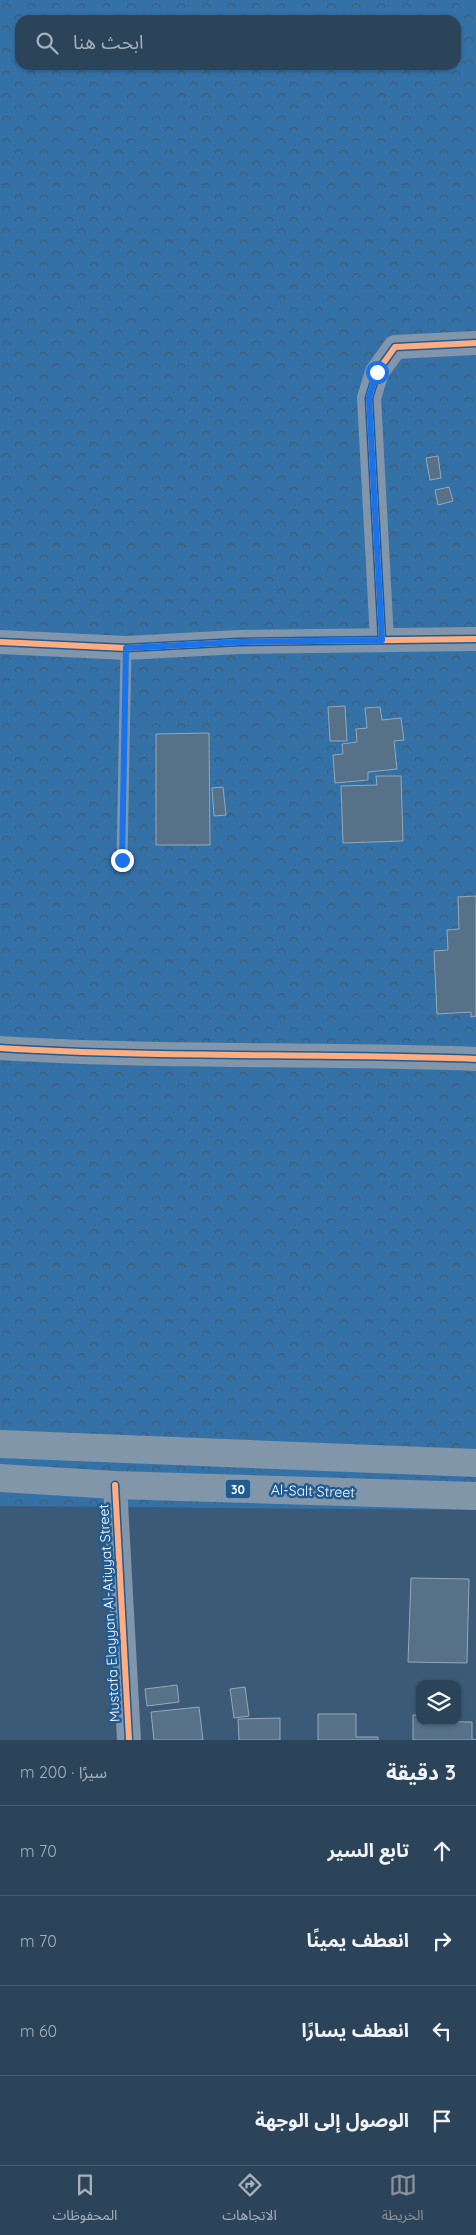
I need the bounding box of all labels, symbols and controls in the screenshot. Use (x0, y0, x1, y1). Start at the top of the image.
search box (15, 15, 461, 70)
icon: search (33, 29, 61, 57)
text: ابحث هنا (73, 30, 144, 54)
route start (366, 361, 389, 384)
route end (111, 849, 134, 872)
road number: 30 (226, 1480, 250, 1498)
street label: Al-Salt Street (271, 1481, 356, 1501)
street label: Mustafa Elayyan Al-Atiyyat Street (94, 1503, 124, 1722)
map controls (416, 1680, 461, 1725)
button: layers (416, 1680, 461, 1725)
text: 3 دقيقة (386, 1759, 456, 1785)
text: سيرًا · 200 m (20, 1762, 107, 1782)
icon: ahead (428, 1837, 456, 1865)
text: تابع السير (327, 1838, 409, 1862)
text: 70 m (20, 1841, 57, 1861)
icon: right (428, 1927, 456, 1955)
text: انعطف يمينًا (307, 1928, 409, 1952)
text: 70 m (20, 1931, 57, 1951)
icon: left (428, 2017, 456, 2045)
text: انعطف يسارًا (302, 2018, 409, 2042)
text: 60 m (20, 2021, 57, 2041)
icon: arrive (428, 2107, 456, 2135)
text: الوصول إلى الوجهة (255, 2108, 409, 2132)
tab: المحفوظات (52, 2171, 117, 2230)
tab: الاتجاهات (222, 2171, 277, 2230)
tab: الخريطة (382, 2171, 424, 2230)

